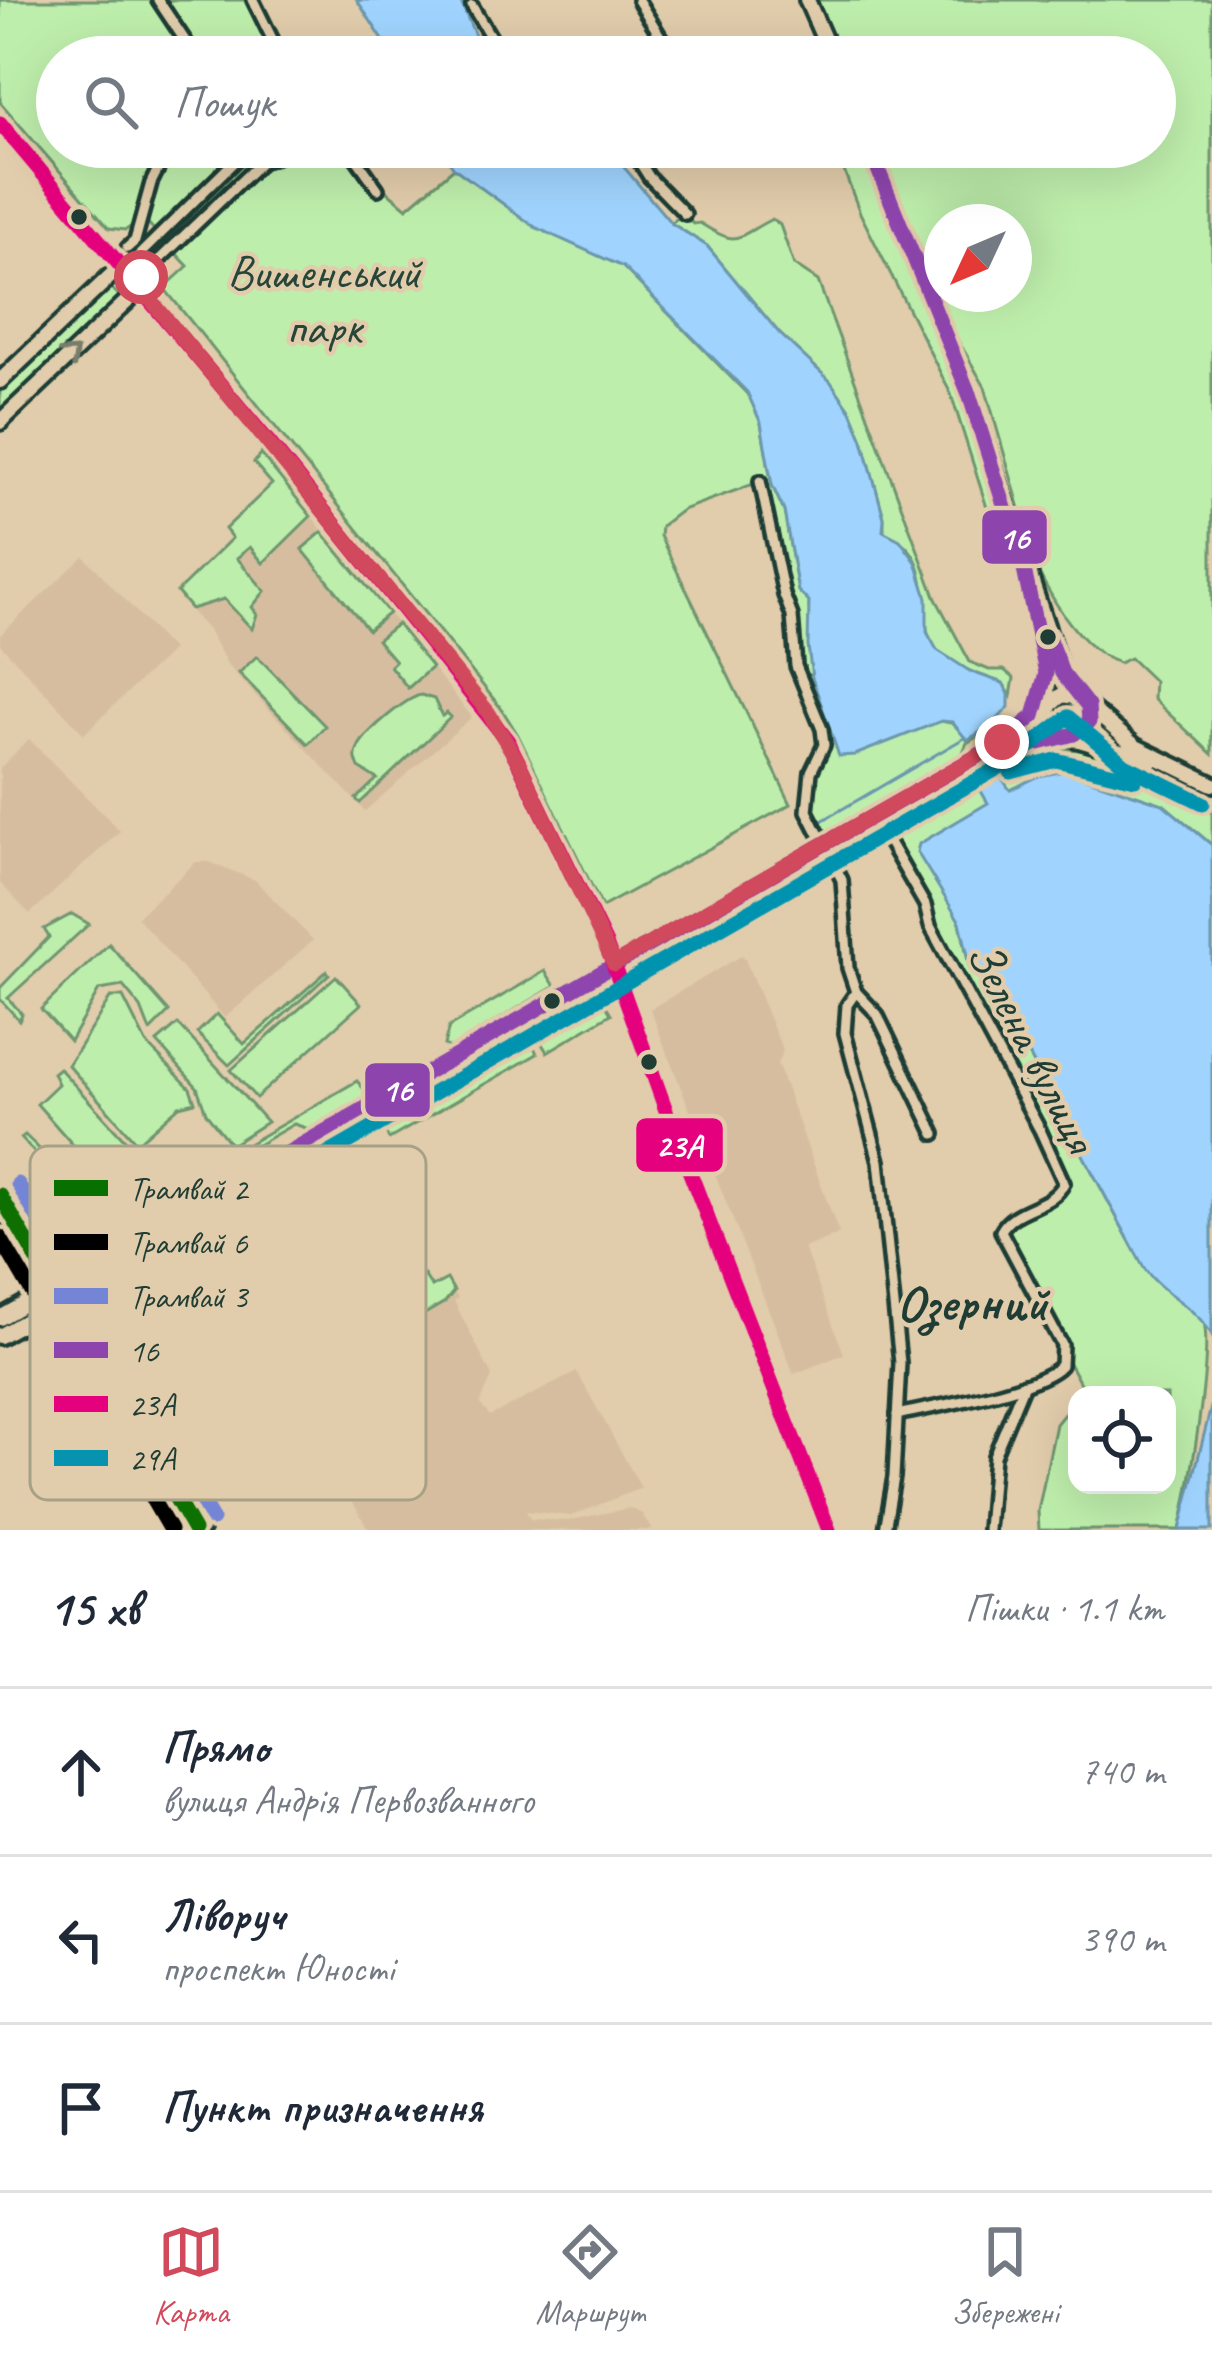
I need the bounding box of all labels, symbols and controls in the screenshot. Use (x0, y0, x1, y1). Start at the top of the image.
search box (36, 36, 1176, 168)
icon: search (78, 69, 144, 135)
text: Пошук (174, 74, 274, 131)
north arrow (924, 204, 1032, 312)
unlabelled marker (68, 206, 90, 228)
park label: Вишенський парк (227, 242, 424, 357)
route start (114, 250, 168, 304)
one-way arrow (57, 348, 78, 370)
line badge: 16 (980, 508, 1049, 566)
text: 16 (999, 517, 1032, 559)
unlabelled marker (1037, 626, 1059, 648)
route end (975, 715, 1029, 769)
street label: Зелена вулиця (954, 931, 1112, 1165)
unlabelled marker (541, 990, 563, 1012)
unlabelled marker (638, 1051, 660, 1073)
line badge: 16 (363, 1061, 432, 1119)
text: 16 (382, 1069, 415, 1111)
line badge: 23А (634, 1116, 725, 1174)
text: 23А (656, 1125, 704, 1167)
legend (30, 1146, 426, 1500)
text: Трамвай 2 (129, 1168, 251, 1210)
text: Трамвай 6 (129, 1222, 249, 1264)
district label: Озерний (897, 1271, 1051, 1336)
text: Трамвай 3 (129, 1276, 250, 1318)
text: 16 (129, 1330, 160, 1372)
text: 23А (129, 1384, 177, 1426)
map controls (1068, 1386, 1176, 1494)
button: locate (1068, 1386, 1176, 1494)
text: 29А (129, 1438, 177, 1480)
text: 15 хв (48, 1576, 140, 1640)
text: Пішки · 1.1 km (965, 1584, 1164, 1633)
text: Прямо (162, 1719, 269, 1776)
icon: ahead (48, 1739, 114, 1805)
text: 740 m (1080, 1747, 1164, 1796)
text: вулиця Андрія Первозванного (162, 1776, 534, 1825)
text: Ліворуч (162, 1887, 284, 1944)
icon: left (48, 1907, 114, 1973)
text: 390 m (1080, 1915, 1164, 1964)
text: проспект Юності (162, 1944, 394, 1993)
icon: arrive (48, 2075, 114, 2141)
text: Пункт призначення (162, 2079, 482, 2136)
tab: Карта (153, 2219, 229, 2333)
tab: Маршрут (536, 2219, 644, 2333)
tab: Збережені (951, 2219, 1059, 2333)

